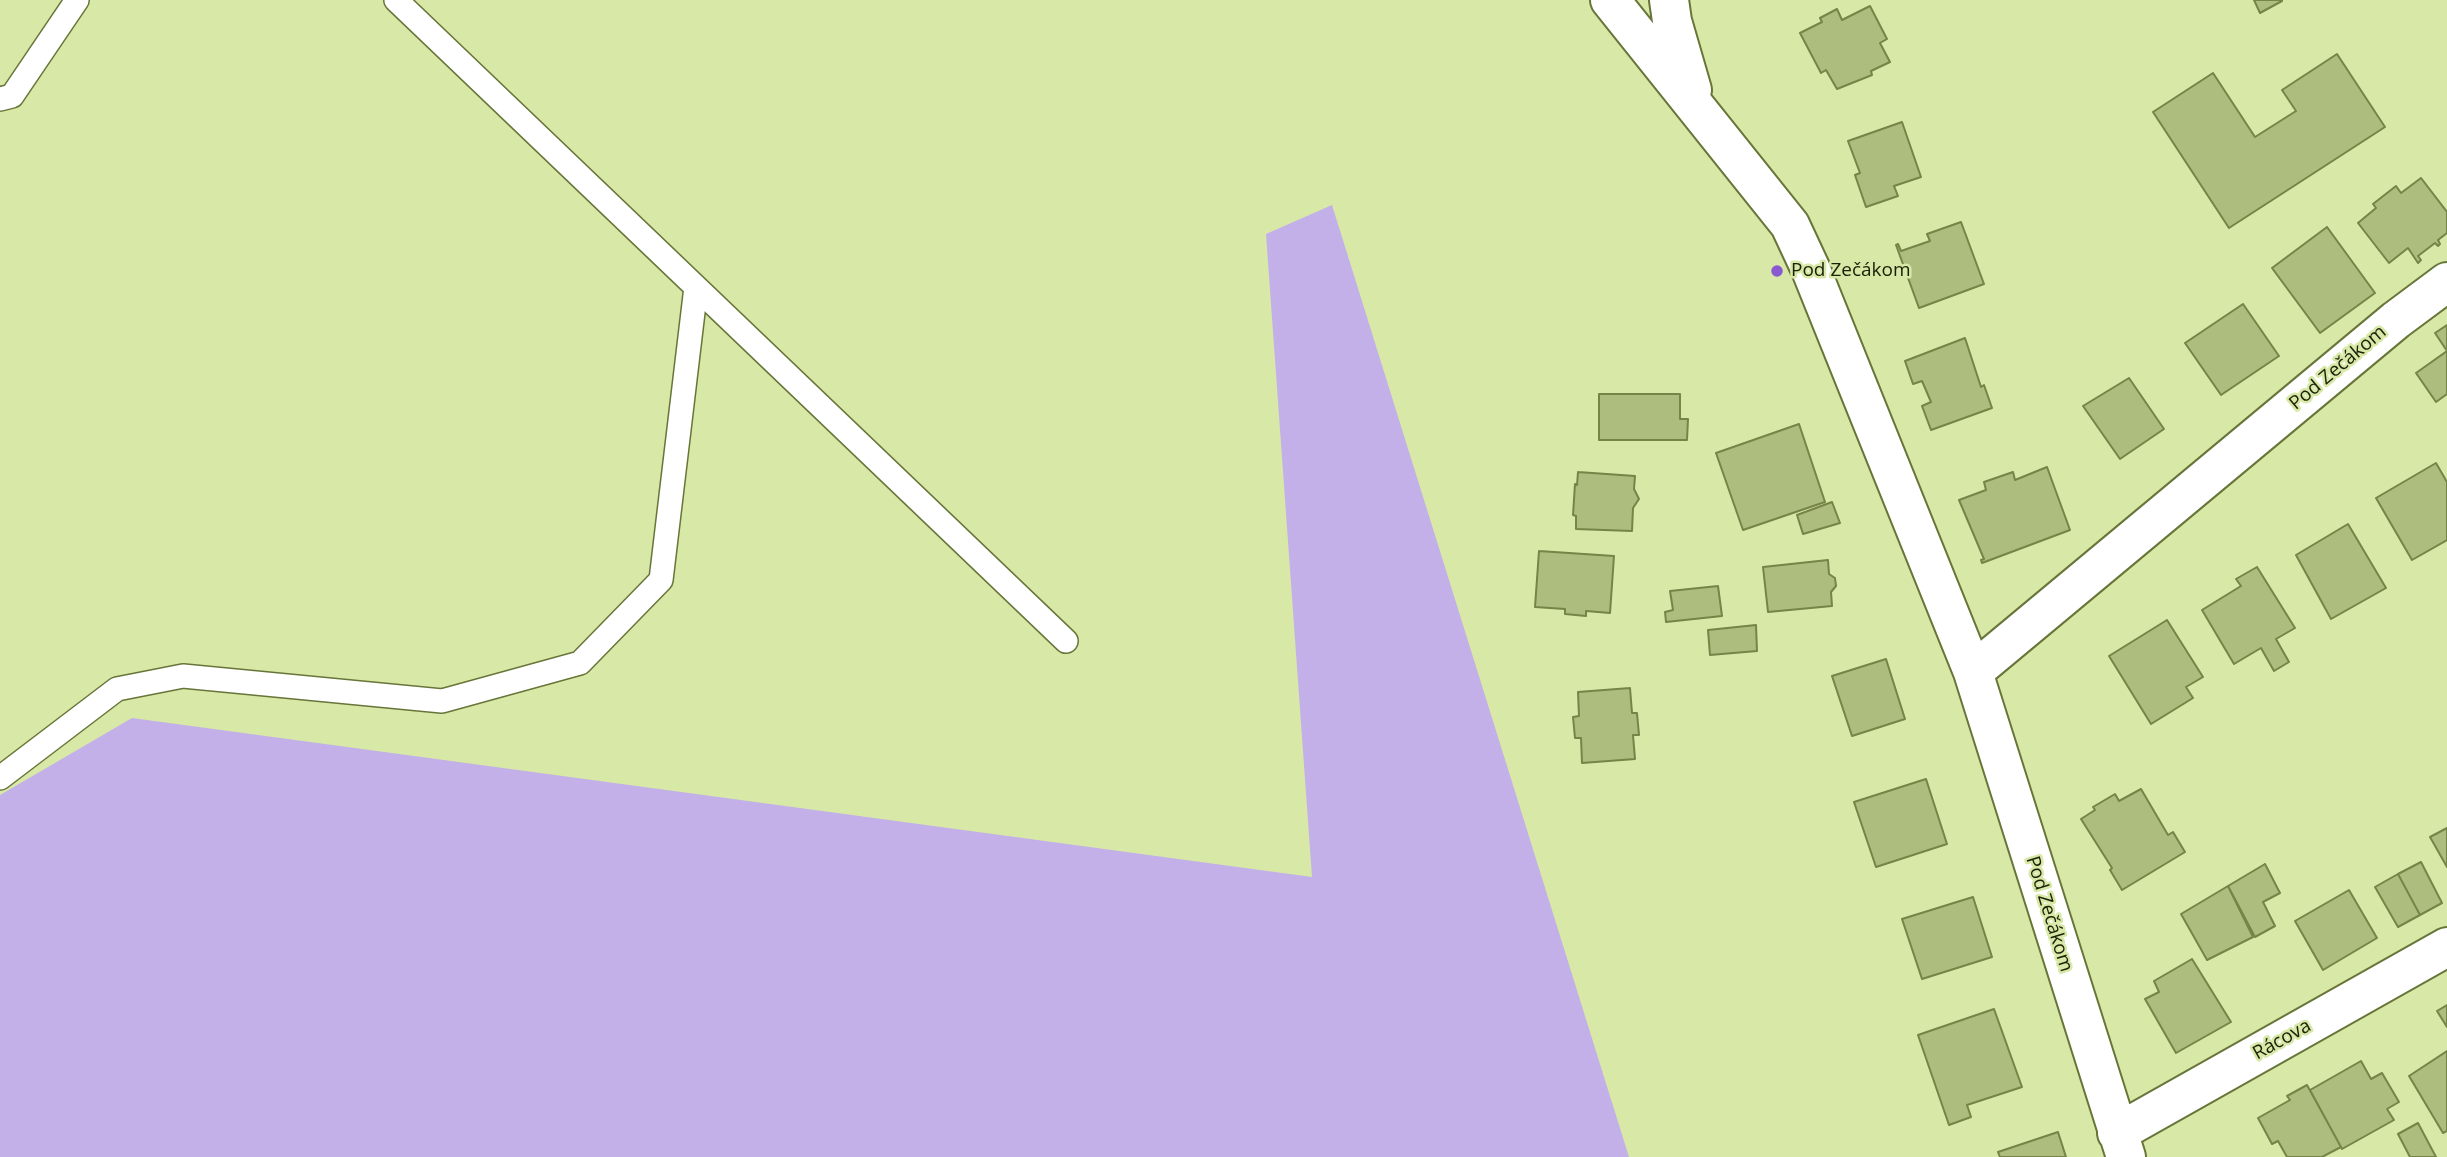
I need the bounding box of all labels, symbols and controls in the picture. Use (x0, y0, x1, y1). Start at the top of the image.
place label: Pod Zečákom (1791, 260, 1911, 282)
marker: Pod Zečákom (1769, 263, 1785, 279)
street label: Pod Zečákom (2285, 321, 2391, 415)
street label: Pod Zečákom (2021, 853, 2077, 975)
street label: Rácova (2249, 1015, 2315, 1065)

